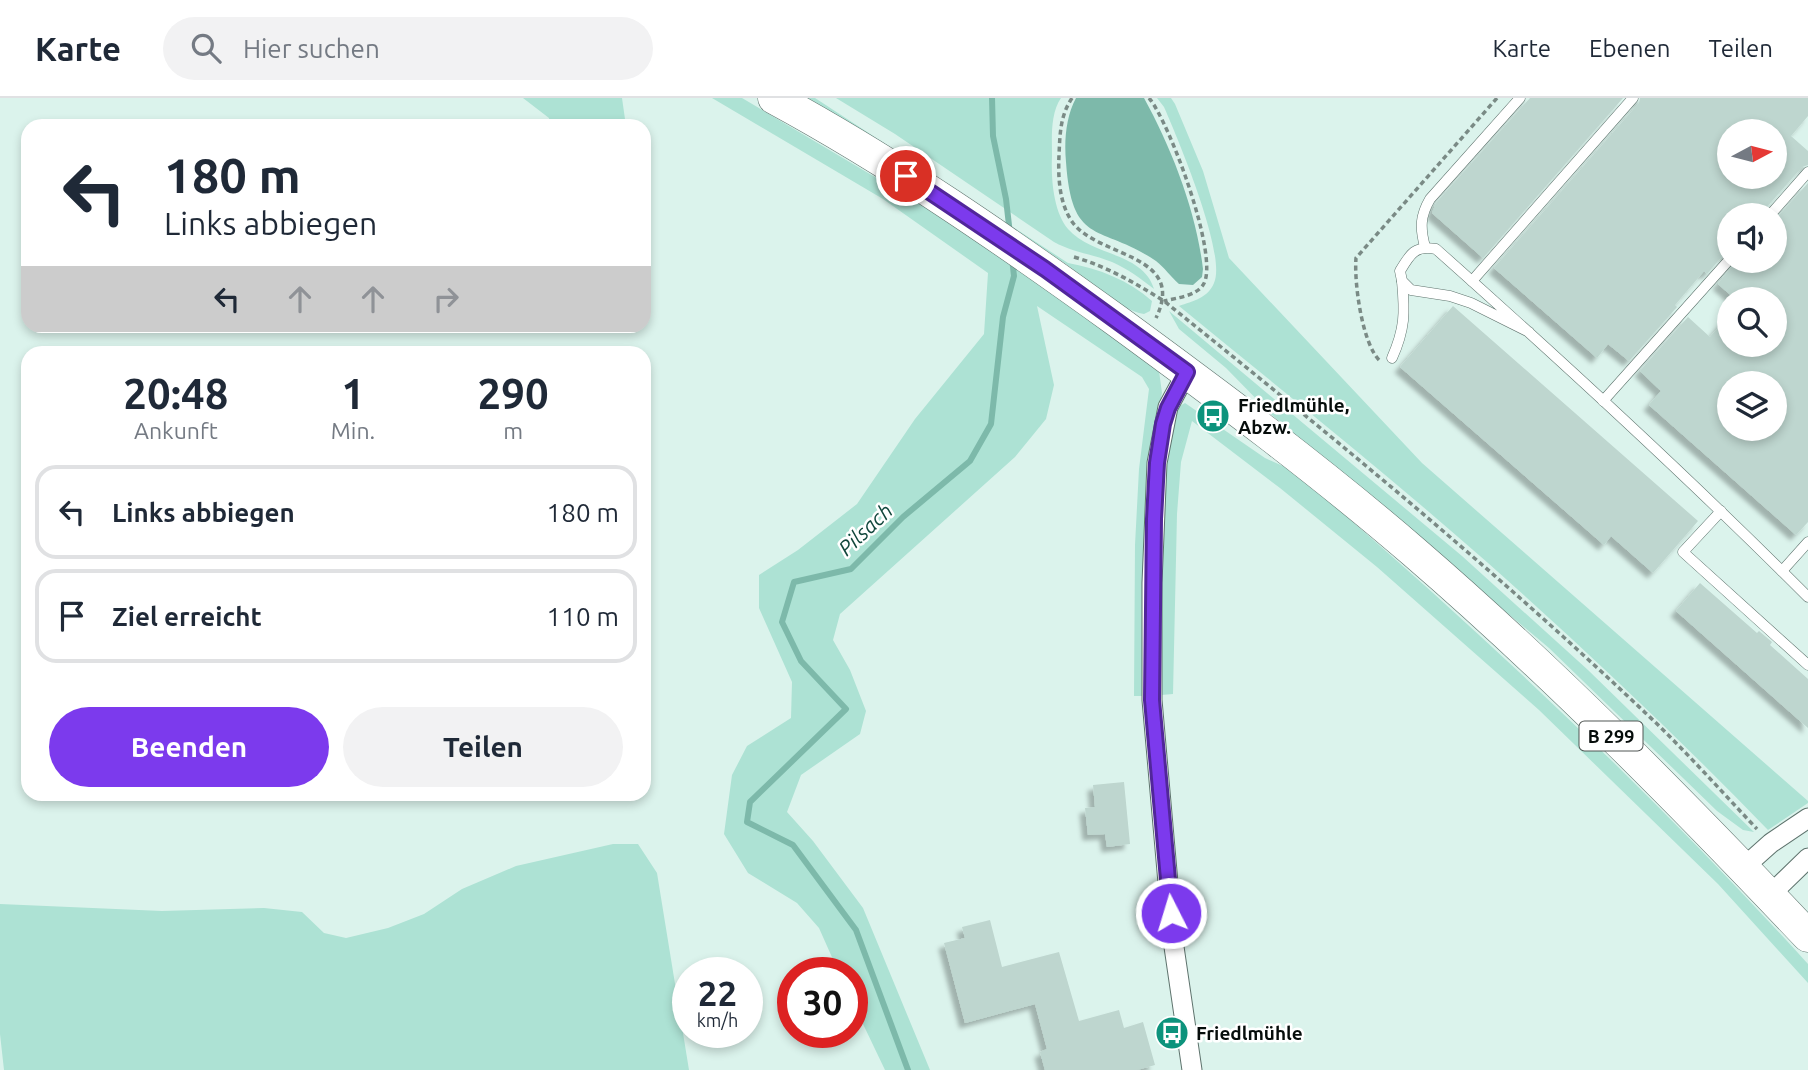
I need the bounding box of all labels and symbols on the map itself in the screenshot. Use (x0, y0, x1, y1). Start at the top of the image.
north arrow (1717, 119, 1787, 189)
pin (876, 146, 936, 206)
place label: Friedlmühle, Abzw. (1238, 394, 1349, 438)
bus stop icon: Friedlmühle, Abzw. (1194, 397, 1232, 435)
water label: Pilsach (833, 498, 897, 560)
road number: B 299 (1580, 722, 1642, 750)
position arrow (1134, 876, 1208, 950)
speed limit sign: 30 (777, 957, 868, 1048)
bus stop icon: Friedlmühle (1153, 1014, 1191, 1052)
place label: Friedlmühle (1196, 1022, 1303, 1044)

